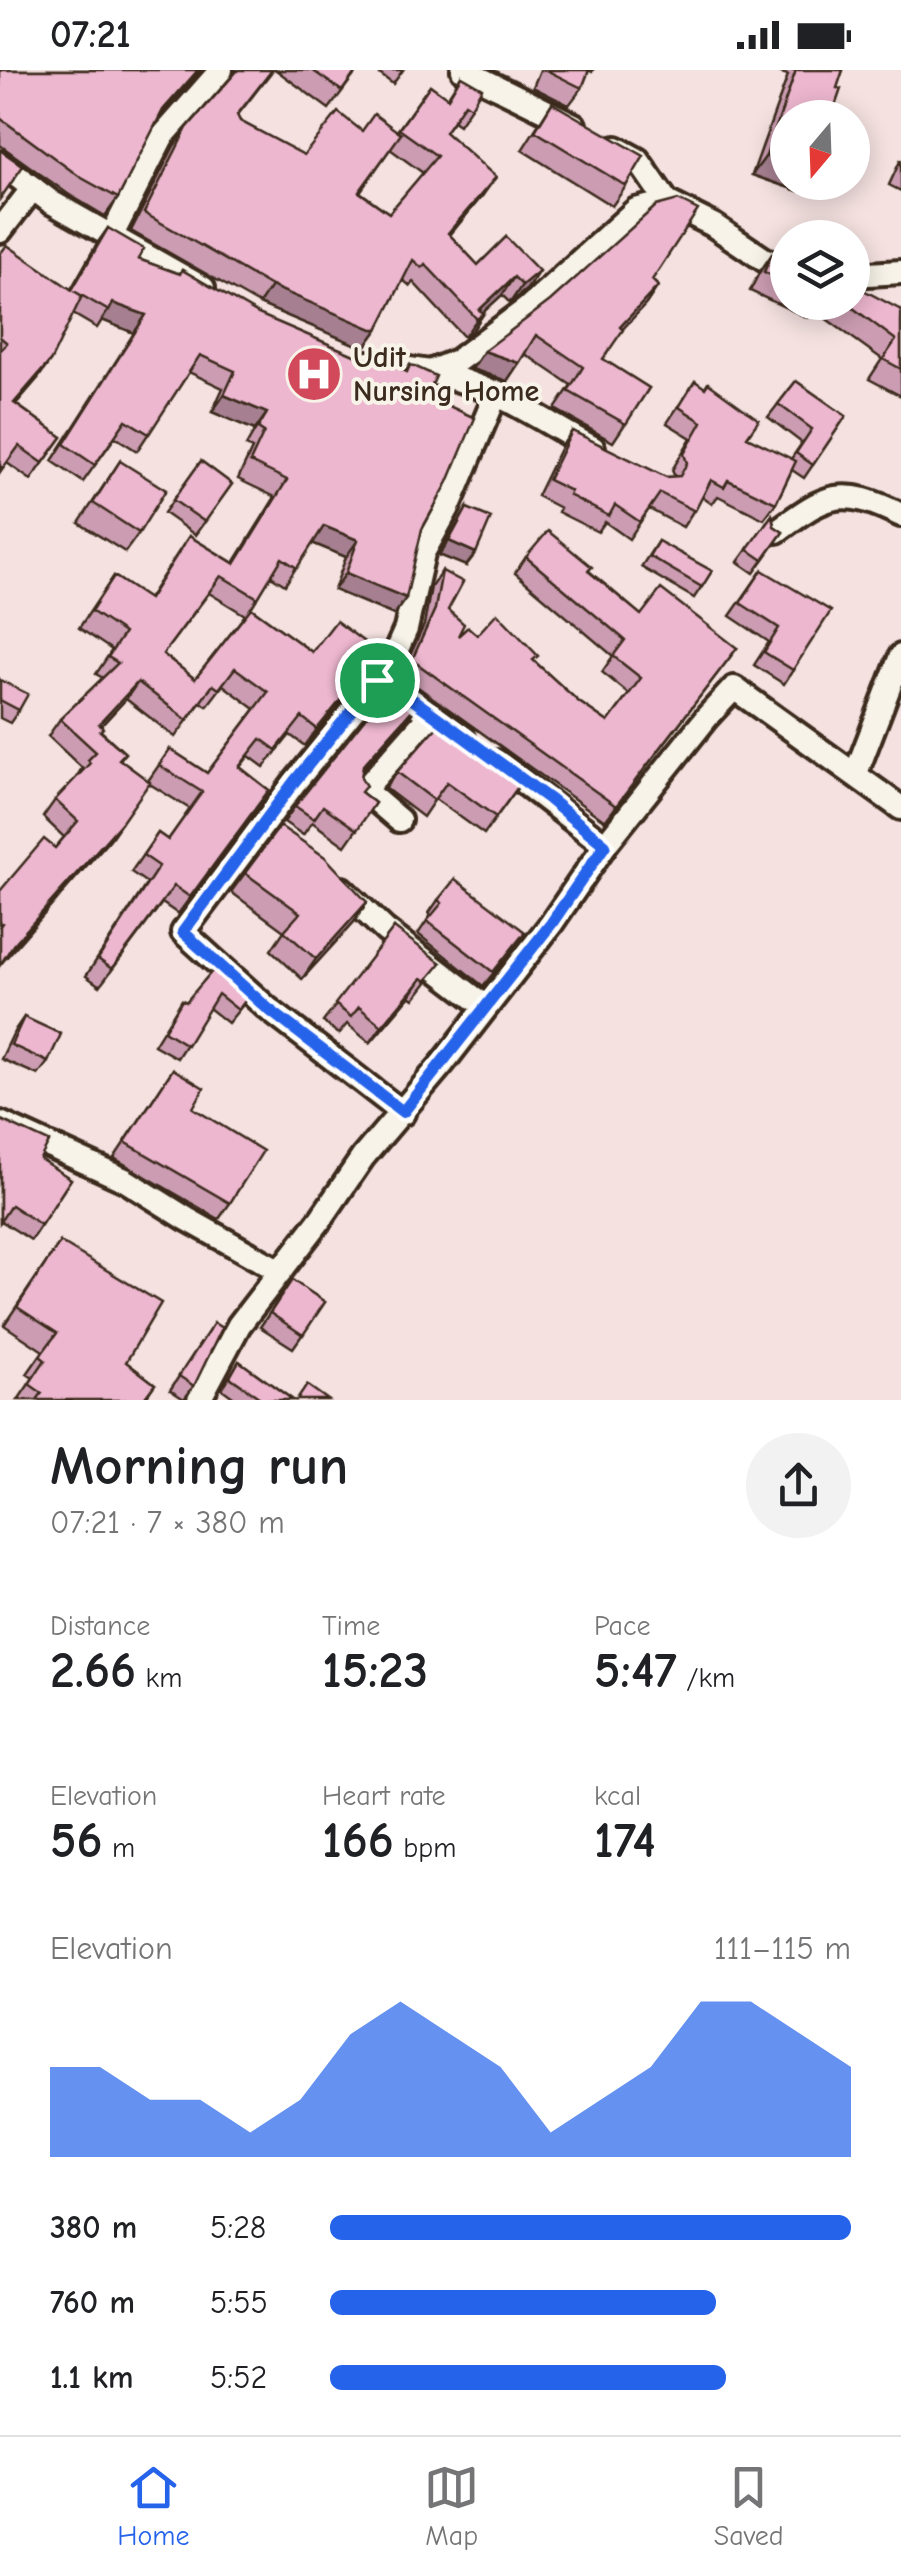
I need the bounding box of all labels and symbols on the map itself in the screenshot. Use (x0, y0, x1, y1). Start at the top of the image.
north arrow (770, 100, 870, 200)
place label: Udit Nursing Home (353, 340, 539, 409)
hospital icon: Udit Nursing Home (284, 344, 344, 404)
pin (335, 638, 420, 723)

